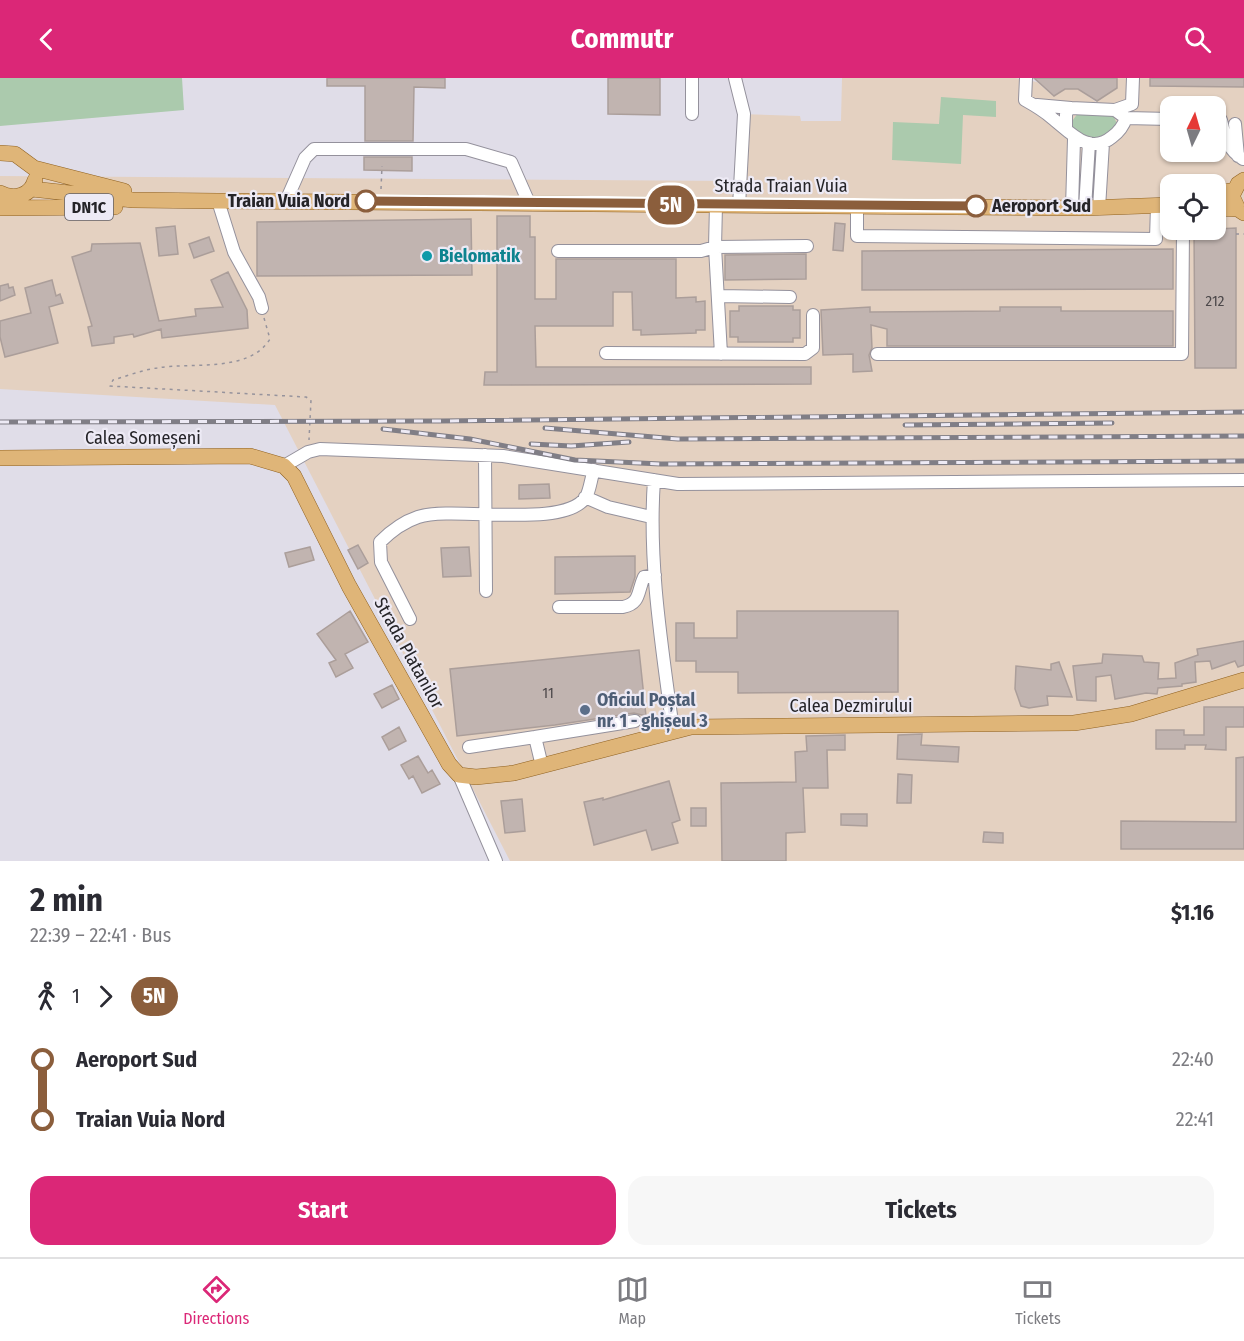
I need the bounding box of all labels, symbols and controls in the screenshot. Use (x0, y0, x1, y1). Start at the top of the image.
icon: back (30, 23, 63, 56)
text: Commutr (571, 23, 673, 55)
icon: search (1181, 23, 1214, 56)
north arrow (1160, 96, 1226, 162)
map controls (1160, 96, 1226, 240)
button: locate (1160, 174, 1226, 240)
street label: Strada Traian Vuia (714, 175, 848, 197)
line badge: 5N (644, 186, 698, 224)
place label: Traian Vuia Nord (228, 190, 350, 212)
marker: Traian Vuia Nord (355, 190, 377, 212)
text: 5N (660, 192, 682, 218)
road number: DN1C (65, 194, 113, 220)
marker: Aeroport Sud (965, 195, 987, 217)
place label: Aeroport Sud (991, 195, 1091, 217)
place label: Bielomatik (439, 245, 521, 267)
marker: Bielomatik (420, 249, 434, 263)
house number: 212 (1206, 292, 1225, 310)
street label: Calea Someșeni (85, 427, 201, 449)
street label: Strada Platanilor (369, 594, 449, 713)
house number: 11 (542, 684, 554, 702)
place label: Oficiul Poștal nr. 1 - ghișeul 3 (597, 689, 708, 733)
street label: Calea Dezmirului (789, 695, 913, 717)
marker: Oficiul Poștal nr. 1 - ghișeul 3 (578, 703, 592, 717)
text: 2 min (30, 880, 103, 920)
text: $1.16 (1171, 899, 1214, 926)
text: 22:39 – 22:41 · Bus (30, 923, 171, 947)
icon: walk (30, 980, 63, 1013)
icon: forward (89, 980, 122, 1013)
text: 5N (143, 983, 166, 1009)
text: 1 (72, 984, 80, 1008)
text: Aeroport Sud (76, 1046, 197, 1073)
text: 22:40 (1172, 1047, 1214, 1071)
text: Traian Vuia Nord (76, 1106, 225, 1133)
text: 22:41 (1176, 1107, 1214, 1131)
button: Start (30, 1176, 616, 1245)
button: Tickets (628, 1176, 1214, 1245)
tab: Directions (183, 1273, 249, 1328)
tab: Map (616, 1273, 649, 1328)
tab: Tickets (1015, 1273, 1061, 1328)

